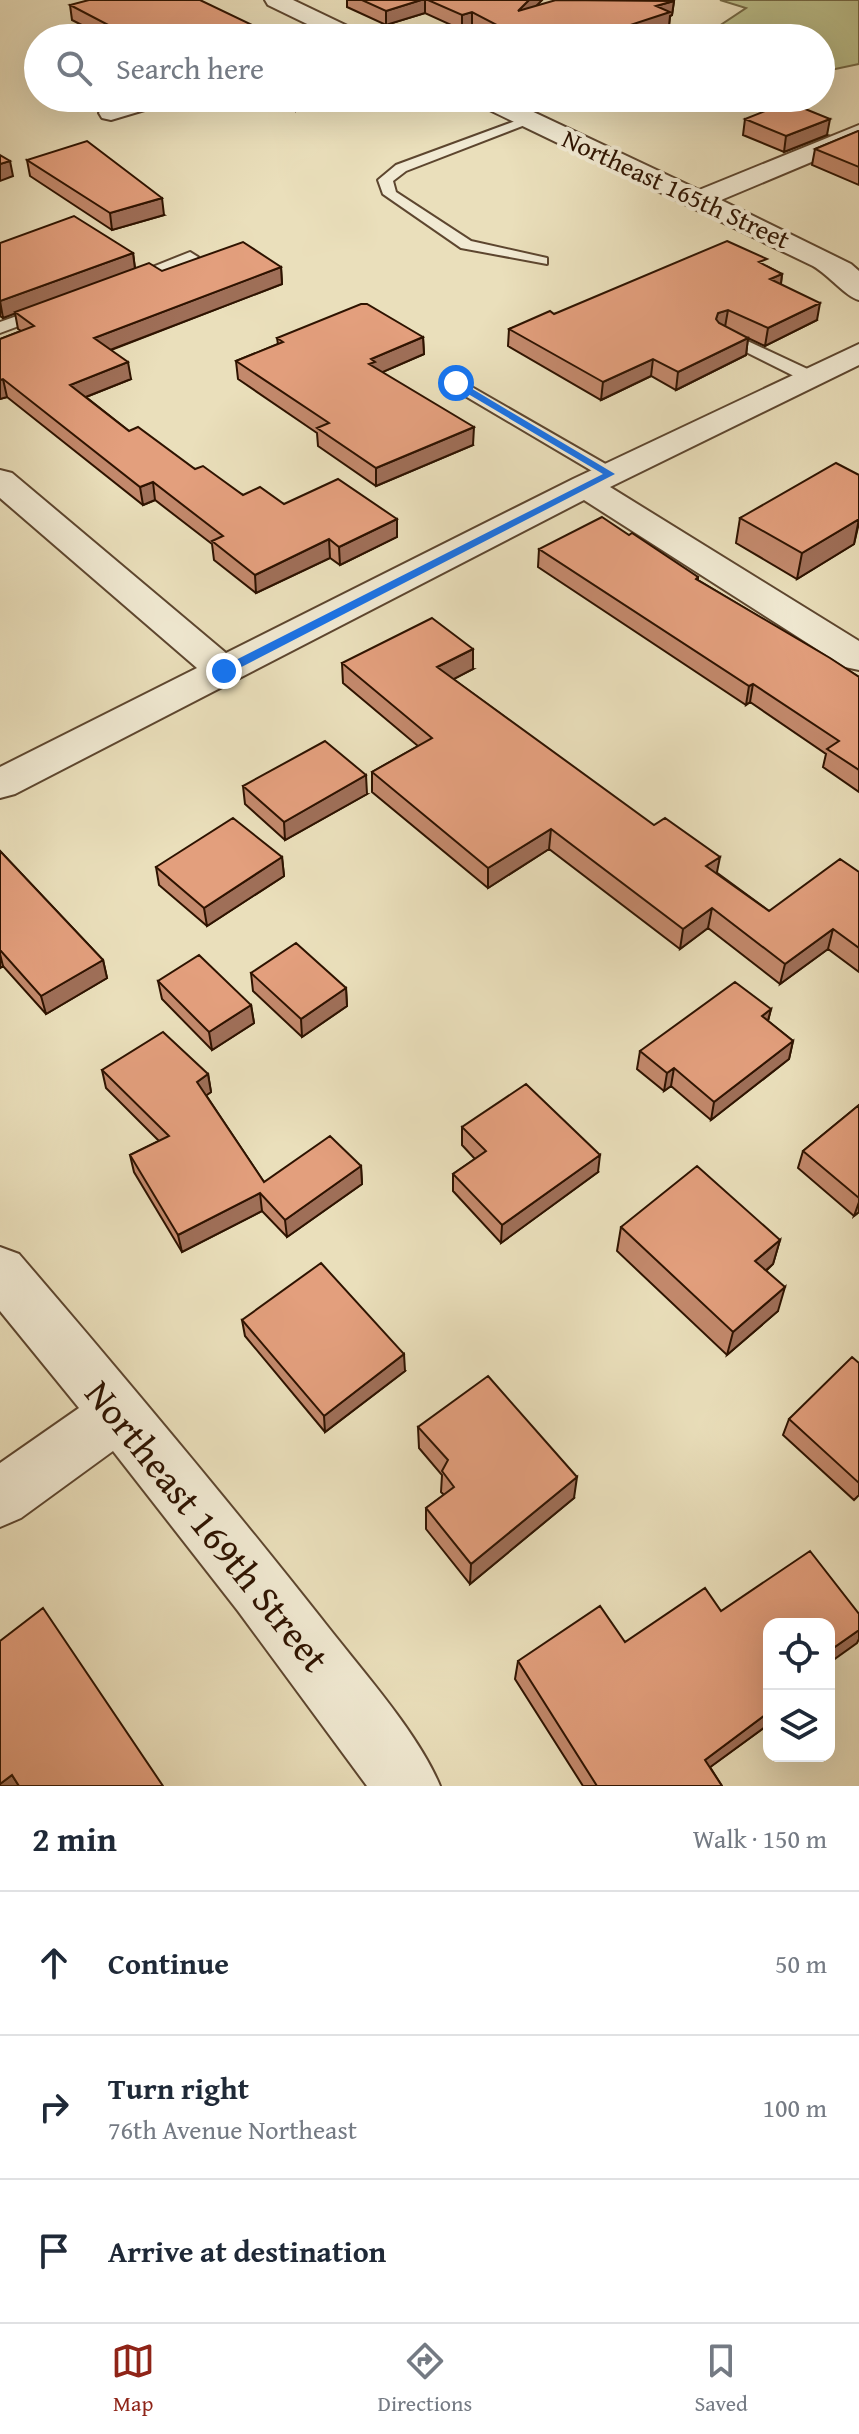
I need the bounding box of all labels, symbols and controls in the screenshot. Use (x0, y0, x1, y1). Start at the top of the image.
search box (24, 24, 835, 112)
icon: search (52, 46, 96, 90)
text: Search here (116, 46, 264, 90)
street label: Northeast 165th Street (556, 119, 797, 258)
route start (438, 365, 474, 401)
route end (206, 653, 242, 689)
street label: Northeast 169th Street (72, 1367, 343, 1683)
map controls (763, 1618, 835, 1762)
button: locate (763, 1618, 835, 1690)
button: layers (763, 1690, 835, 1762)
text: 2 min (32, 1814, 117, 1863)
text: Walk · 150 m (693, 1819, 827, 1858)
icon: ahead (32, 1941, 76, 1985)
text: Continue (108, 1941, 229, 1985)
text: 50 m (775, 1944, 827, 1983)
text: Turn right (108, 2066, 249, 2110)
icon: right (32, 2085, 76, 2129)
text: 100 m (762, 2088, 827, 2127)
text: 76th Avenue Northeast (108, 2110, 357, 2149)
icon: arrive (32, 2229, 76, 2273)
text: Arrive at destination (108, 2229, 386, 2273)
tab: Map (111, 2339, 155, 2419)
tab: Directions (378, 2339, 472, 2419)
tab: Saved (695, 2339, 748, 2419)

